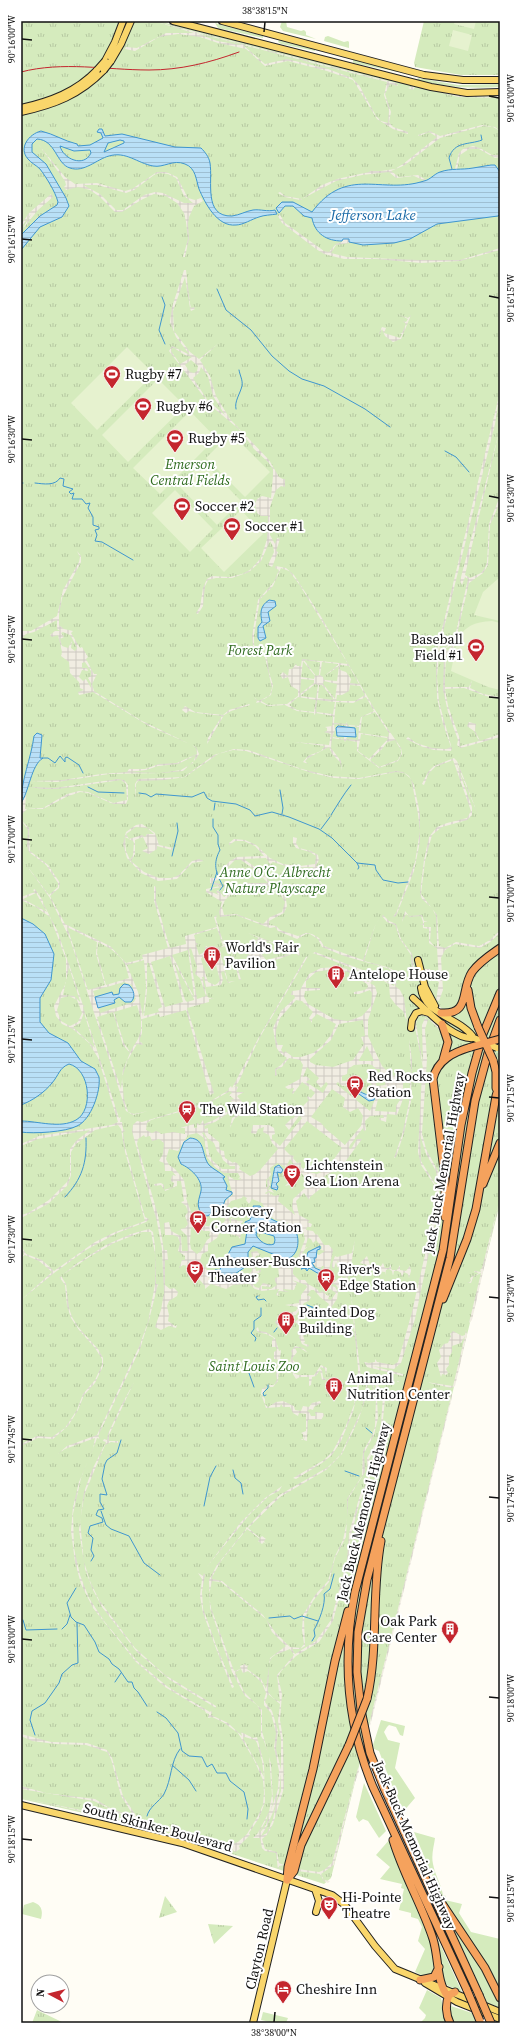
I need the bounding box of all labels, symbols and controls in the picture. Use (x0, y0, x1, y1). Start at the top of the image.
text: 38°38'15"N (242, 4, 288, 17)
text: 90°16'00"W (5, 14, 18, 63)
text: 90°16'00"W (504, 73, 517, 122)
water label: Jefferson Lake (328, 204, 416, 225)
text: 90°16'15"W (5, 214, 18, 263)
text: 90°16'15"W (504, 273, 517, 322)
sports icon: Rugby #7 (102, 364, 122, 389)
place label: Rugby #7 (125, 364, 182, 384)
sports icon: Rugby #6 (133, 396, 153, 421)
place label: Rugby #6 (156, 396, 213, 416)
text: 90°16'30"W (5, 414, 18, 463)
sports icon: Rugby #5 (165, 428, 185, 453)
place label: Rugby #5 (188, 428, 245, 448)
park label: Emerson Central Fields (150, 454, 231, 490)
text: 90°16'30"W (504, 473, 517, 522)
sports icon: Soccer #2 (172, 496, 192, 521)
place label: Soccer #2 (195, 496, 254, 516)
sports icon: Soccer #1 (222, 516, 242, 541)
place label: Soccer #1 (245, 516, 304, 536)
text: 90°16'45"W (5, 614, 18, 663)
place label: Baseball Field #1 (410, 629, 463, 665)
sports icon: Baseball Field #1 (466, 637, 486, 662)
park label: Forest Park (227, 640, 293, 660)
text: 90°16'45"W (504, 673, 517, 722)
text: 90°17'00"W (5, 814, 18, 863)
park label: Anne O’C. Albrecht Nature Playscape (219, 862, 332, 898)
text: 90°17'00"W (504, 873, 517, 922)
place label: World's Fair Pavilion (225, 937, 299, 973)
building icon: World's Fair Pavilion (202, 945, 222, 970)
building icon: Antelope House (326, 964, 346, 989)
place label: Antelope House (349, 964, 448, 984)
text: 90°17'15"W (5, 1014, 18, 1063)
place label: Red Rocks Station (368, 1066, 432, 1102)
street label: Jack Buck Memorial Highway (418, 1070, 470, 1256)
text: 90°17'15"W (504, 1073, 517, 1122)
station icon: Red Rocks Station (345, 1074, 365, 1099)
station icon: The Wild Station (177, 1099, 197, 1124)
place label: The Wild Station (200, 1099, 304, 1119)
place label: Lichtenstein Sea Lion Arena (305, 1155, 400, 1191)
theatre icon: Lichtenstein Sea Lion Arena (282, 1163, 302, 1188)
place label: Discovery Corner Station (211, 1201, 302, 1237)
station icon: Discovery Corner Station (188, 1209, 208, 1234)
text: 90°17'30"W (5, 1214, 18, 1263)
place label: Anheuser-Busch Theater (208, 1251, 310, 1287)
theatre icon: Anheuser-Busch Theater (185, 1259, 205, 1284)
place label: River's Edge Station (339, 1259, 417, 1295)
station icon: River's Edge Station (316, 1267, 336, 1292)
text: 90°17'30"W (504, 1273, 517, 1322)
place label: Painted Dog Building (299, 1302, 375, 1338)
building icon: Painted Dog Building (276, 1310, 296, 1335)
park label: Saint Louis Zoo (209, 1356, 300, 1376)
place label: Animal Nutrition Center (347, 1368, 450, 1404)
building icon: Animal Nutrition Center (324, 1376, 344, 1401)
text: 90°17'45"W (5, 1414, 18, 1463)
street label: Jack Buck Memorial Highway (331, 1420, 395, 1604)
text: 90°17'45"W (504, 1473, 517, 1522)
place label: Oak Park Care Center (363, 1611, 437, 1647)
text: 90°18'00"W (5, 1614, 18, 1663)
building icon: Oak Park Care Center (440, 1619, 460, 1644)
text: 90°18'00"W (504, 1673, 517, 1722)
street label: Jack Buck Memorial Highway (368, 1756, 462, 1933)
street label: South Skinker Boulevard (81, 1797, 235, 1857)
text: 90°18'15"W (5, 1814, 18, 1863)
text: 90°18'15"W (504, 1873, 517, 1922)
place label: Hi-Pointe Theatre (342, 1887, 402, 1923)
theatre icon: Hi-Pointe Theatre (319, 1895, 339, 1920)
street label: Clayton Road (240, 1906, 278, 1992)
north arrow (30, 1974, 70, 2014)
hotel icon: Cheshire Inn (273, 1979, 293, 2004)
place label: Cheshire Inn (296, 1979, 378, 1999)
text: N (33, 1988, 49, 1998)
text: 38°38'00"N (251, 2026, 297, 2039)

